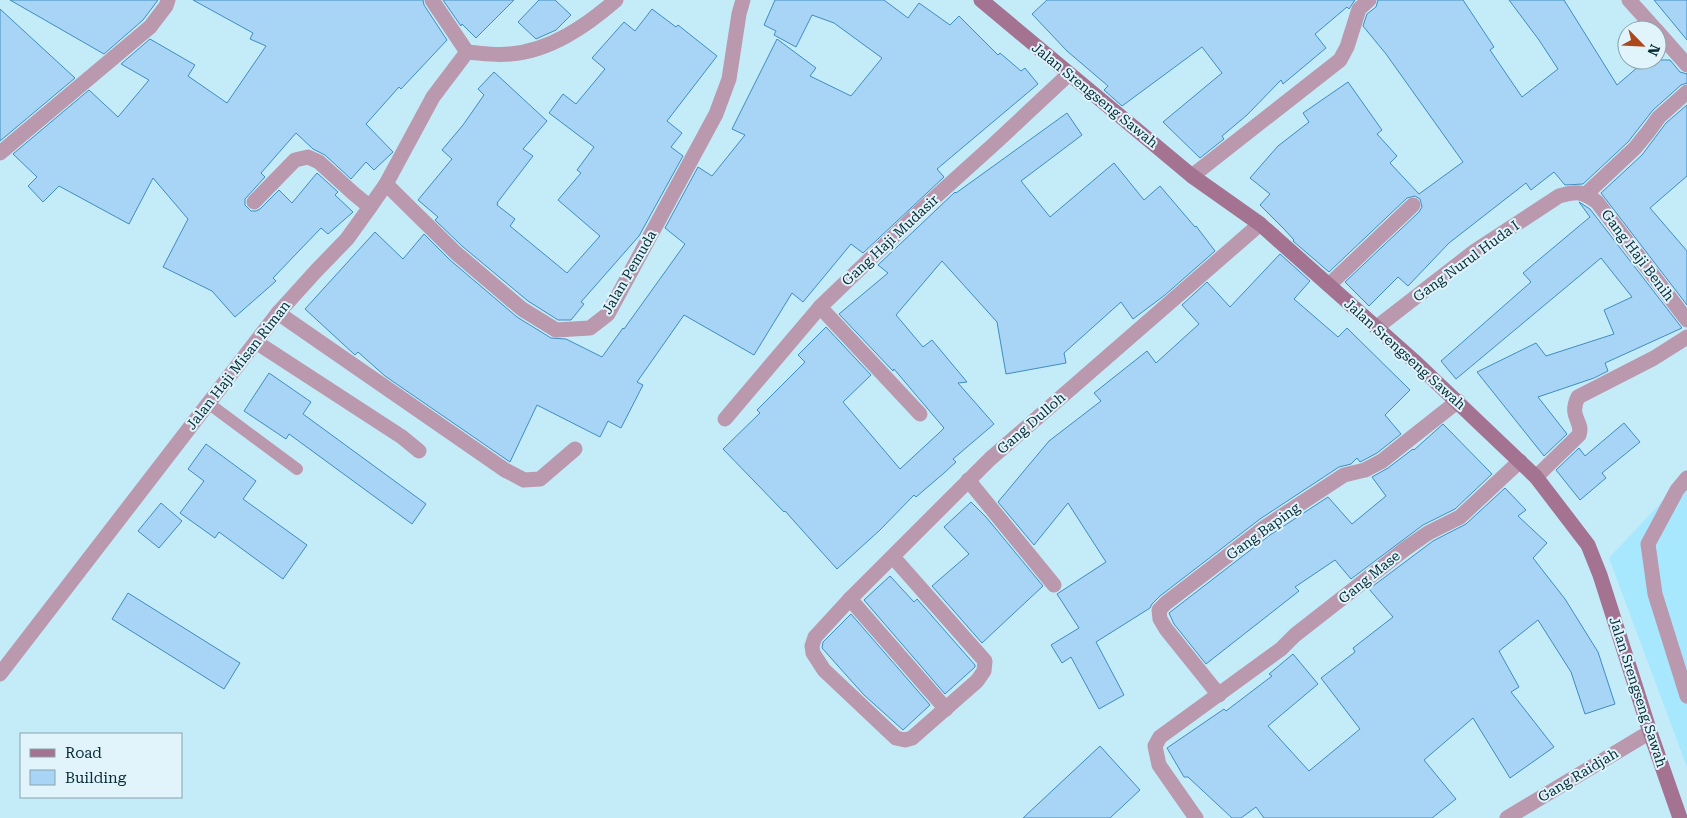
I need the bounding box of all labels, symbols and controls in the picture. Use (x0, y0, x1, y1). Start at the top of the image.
north arrow (1617, 20, 1667, 70)
street label: Jalan Srengseng Sawah (1029, 39, 1161, 151)
text: N (1644, 42, 1663, 59)
street label: Gang Haji Mudasir (838, 191, 942, 289)
street label: Gang Haji Benih (1598, 206, 1678, 304)
street label: Gang Nurul Huda I (1410, 217, 1522, 305)
street label: Jalan Pemuda (599, 227, 660, 317)
street label: Jalan Srengseng Sawah (1341, 295, 1469, 413)
street label: Jalan Haji Misan Riman (183, 297, 293, 433)
street label: Gang Dulloh (994, 389, 1068, 457)
street label: Gang Baping (1223, 499, 1303, 563)
street label: Gang Mase (1335, 547, 1403, 607)
street label: Jalan Srengseng Sawah (1606, 615, 1670, 769)
legend (20, 733, 182, 798)
text: Road (65, 744, 102, 762)
street label: Gang Raidjah (1535, 745, 1621, 805)
text: Building (65, 769, 127, 787)

